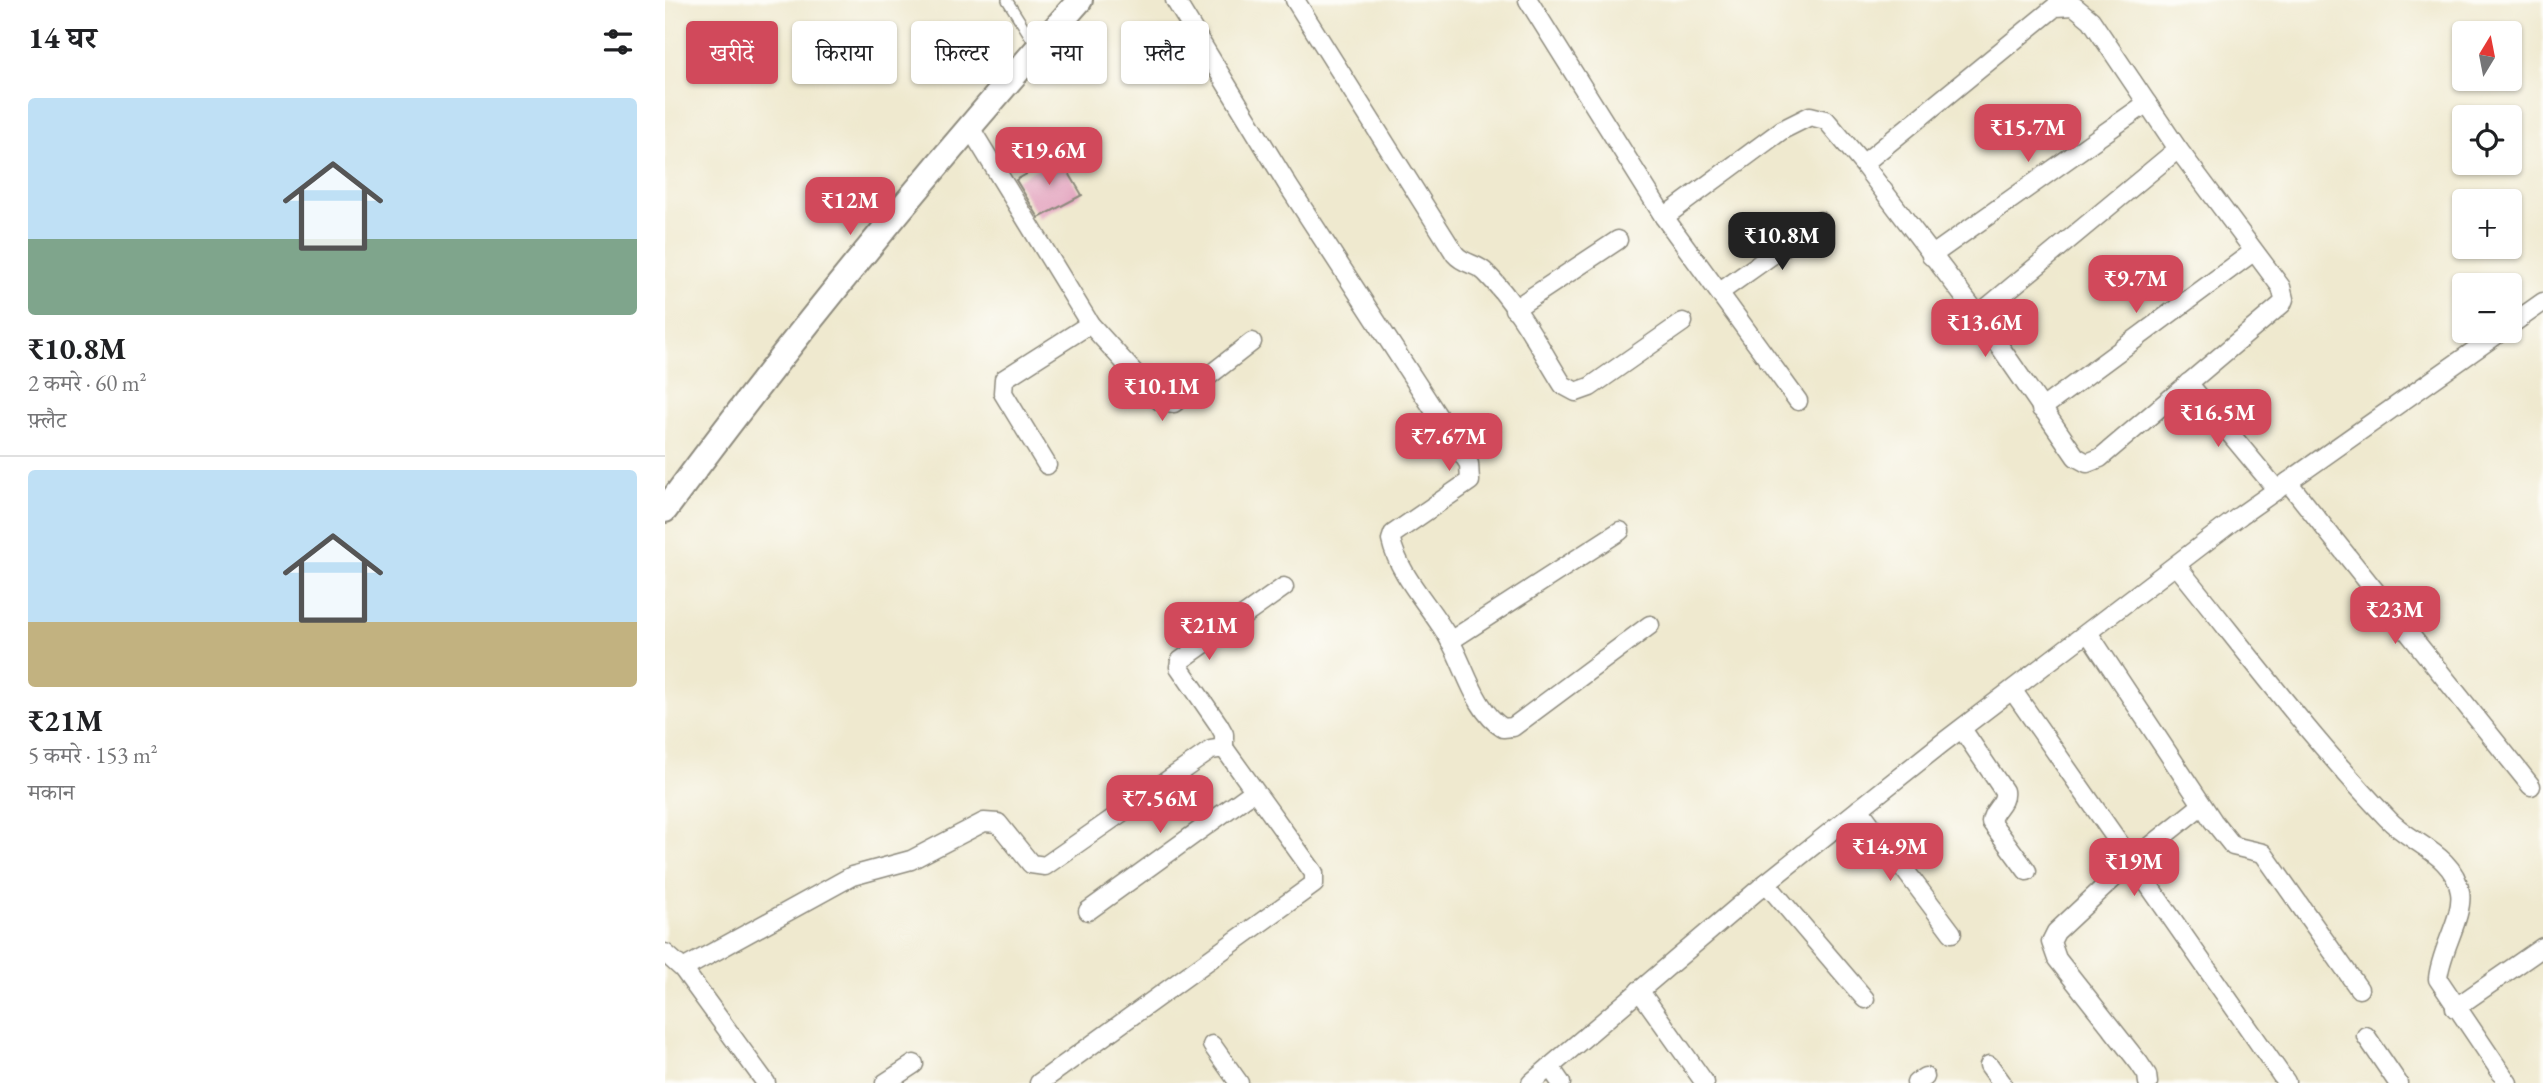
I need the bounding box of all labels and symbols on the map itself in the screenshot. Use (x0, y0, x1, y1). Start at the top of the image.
north arrow (2452, 21, 2522, 91)
pin: ₹15.7M (1971, 104, 2085, 164)
pin: ₹19.6M (992, 128, 1106, 187)
pin: ₹12M (809, 177, 891, 237)
pin: ₹10.8M (1725, 212, 1839, 272)
pin: ₹9.7M (2087, 256, 2185, 315)
pin: ₹13.6M (1928, 300, 2042, 359)
pin: ₹10.1M (1105, 364, 1219, 423)
pin: ₹16.5M (2161, 390, 2275, 449)
pin: ₹7.67M (1392, 414, 1506, 473)
pin: ₹23M (2354, 586, 2436, 646)
pin: ₹21M (1168, 602, 1250, 662)
pin: ₹7.56M (1103, 776, 1217, 835)
pin: ₹14.9M (1833, 824, 1947, 883)
pin: ₹19M (2093, 838, 2175, 898)

